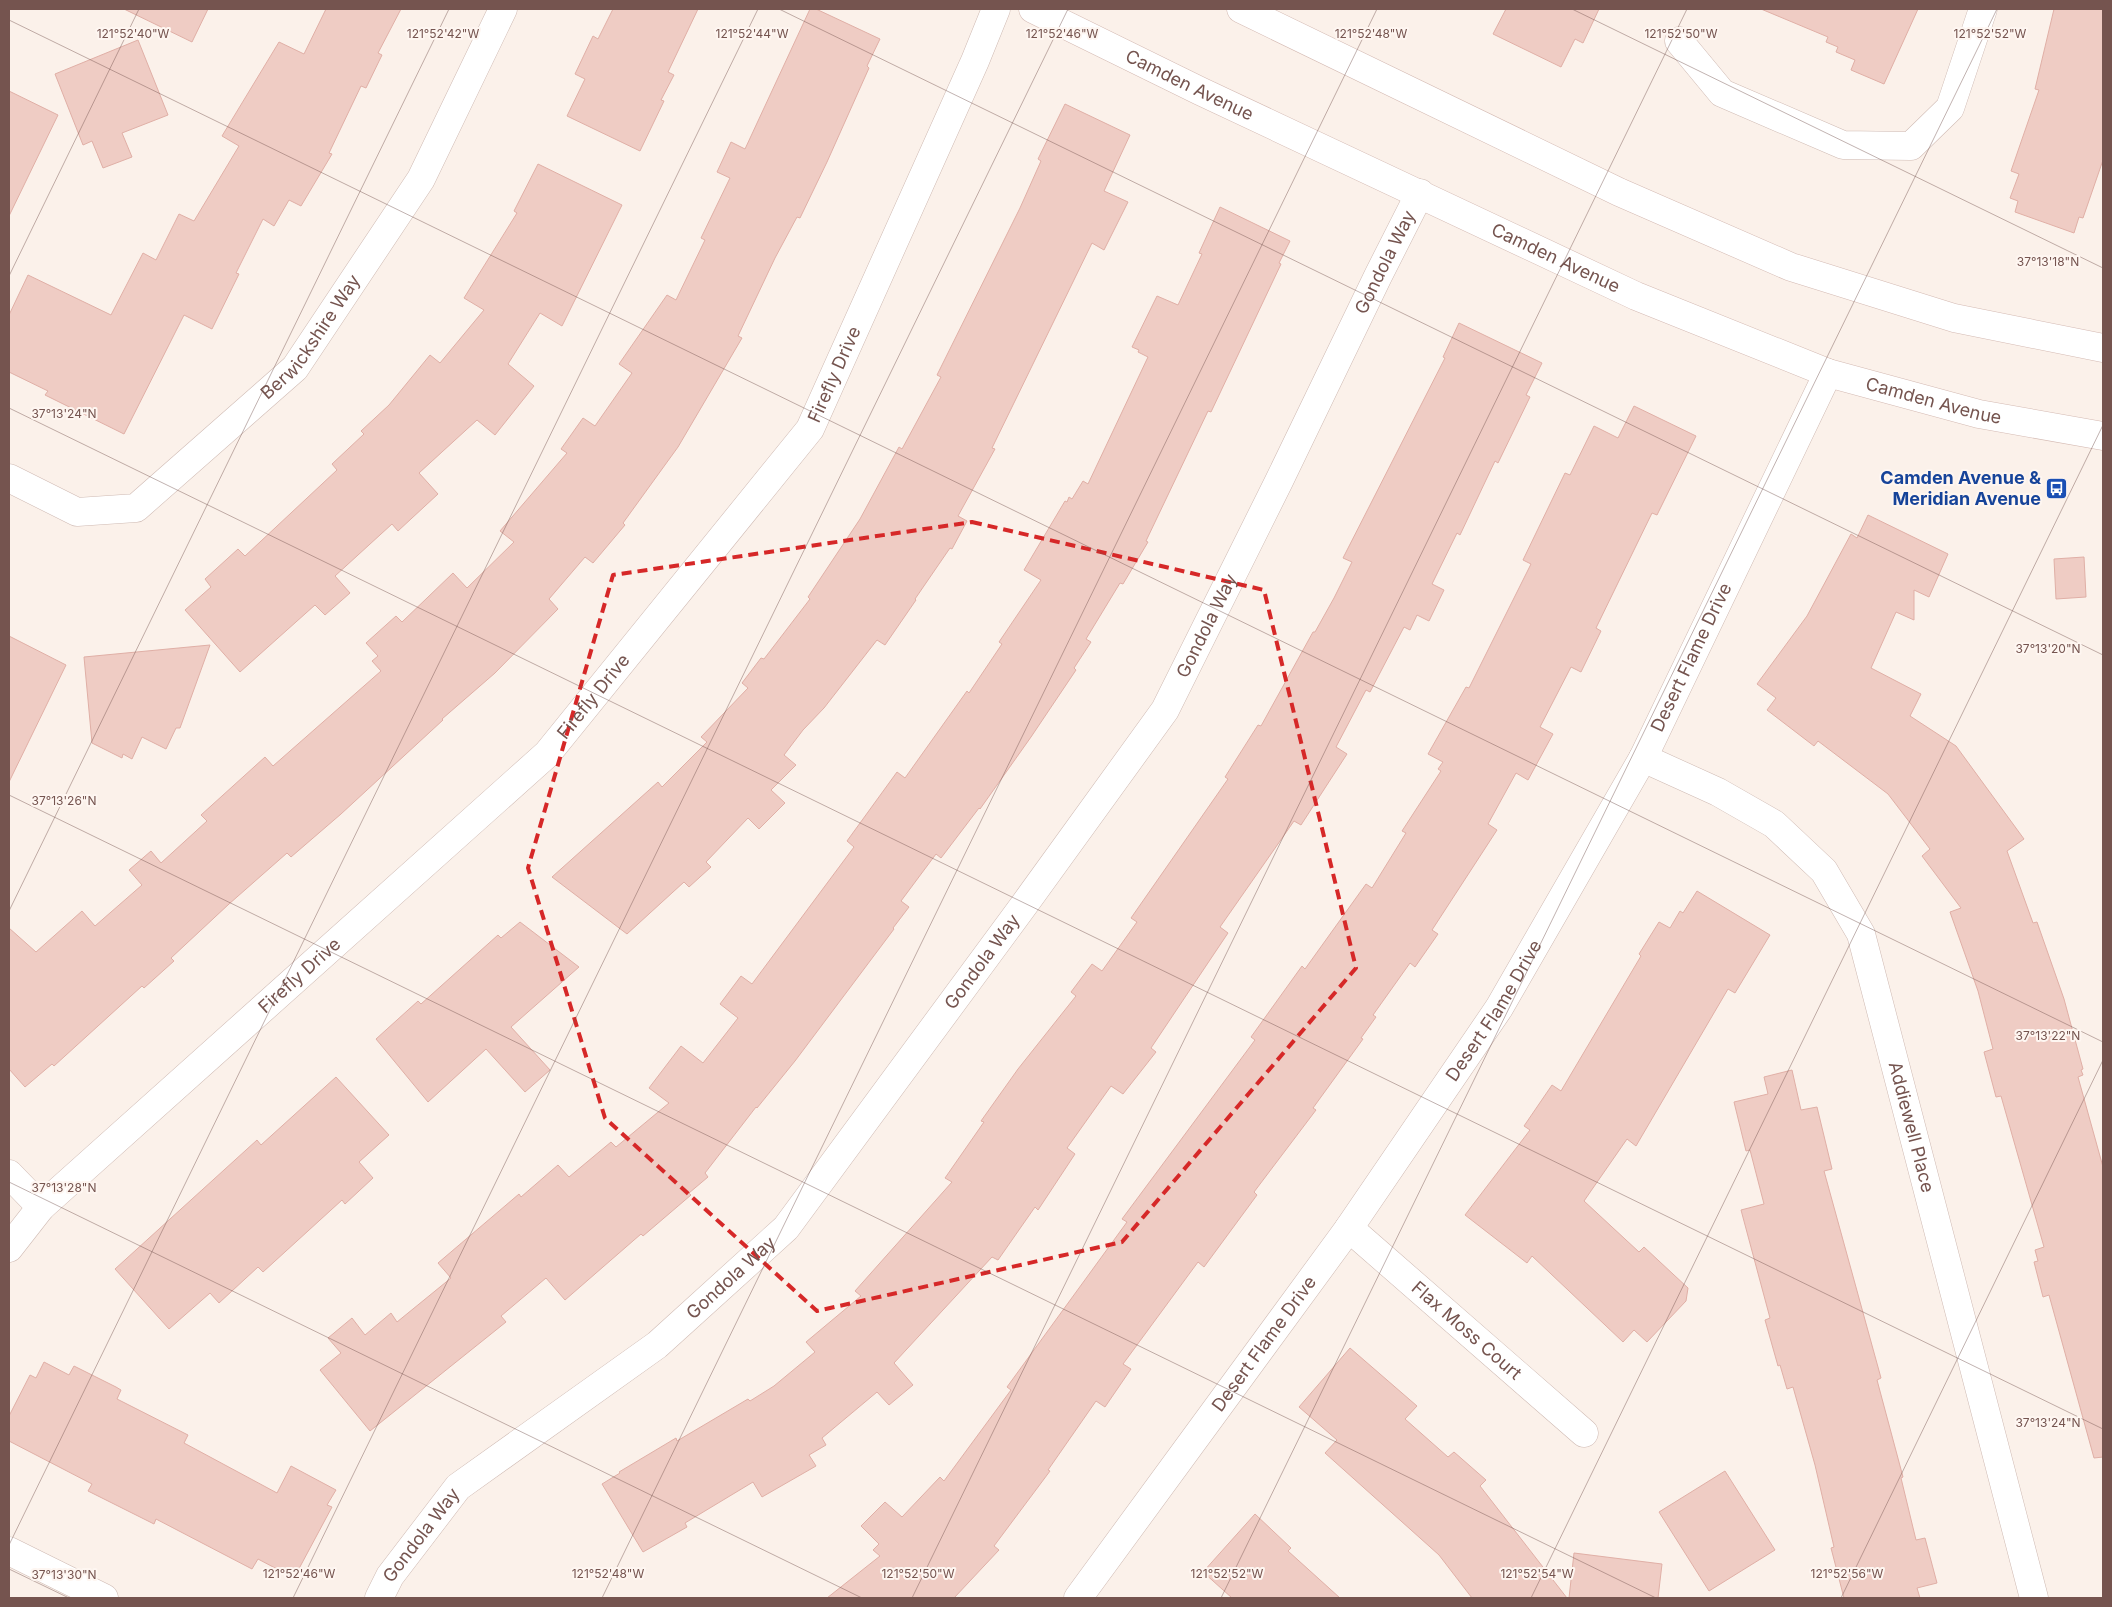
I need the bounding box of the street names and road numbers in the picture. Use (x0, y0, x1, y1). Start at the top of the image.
street label: Camden Avenue (1122, 45, 1257, 125)
street label: Gondola Way (1350, 207, 1419, 317)
street label: Camden Avenue (1488, 219, 1623, 297)
street label: Berwickshire Way (256, 270, 364, 403)
street label: Firefly Drive (803, 323, 865, 426)
street label: Camden Avenue (1864, 373, 2003, 428)
street label: Gondola Way (1172, 570, 1241, 681)
street label: Desert Flame Drive (1646, 579, 1736, 735)
street label: Firefly Drive (553, 650, 634, 743)
street label: Gondola Way (940, 910, 1024, 1013)
street label: Firefly Drive (254, 933, 345, 1017)
street label: Desert Flame Drive (1441, 936, 1546, 1085)
street label: Addiewell Place (1885, 1059, 1939, 1195)
street label: Gondola Way (682, 1232, 780, 1323)
street label: Desert Flame Drive (1207, 1272, 1320, 1415)
street label: Flax Moss Court (1408, 1277, 1526, 1384)
street label: Gondola Way (378, 1484, 463, 1586)

